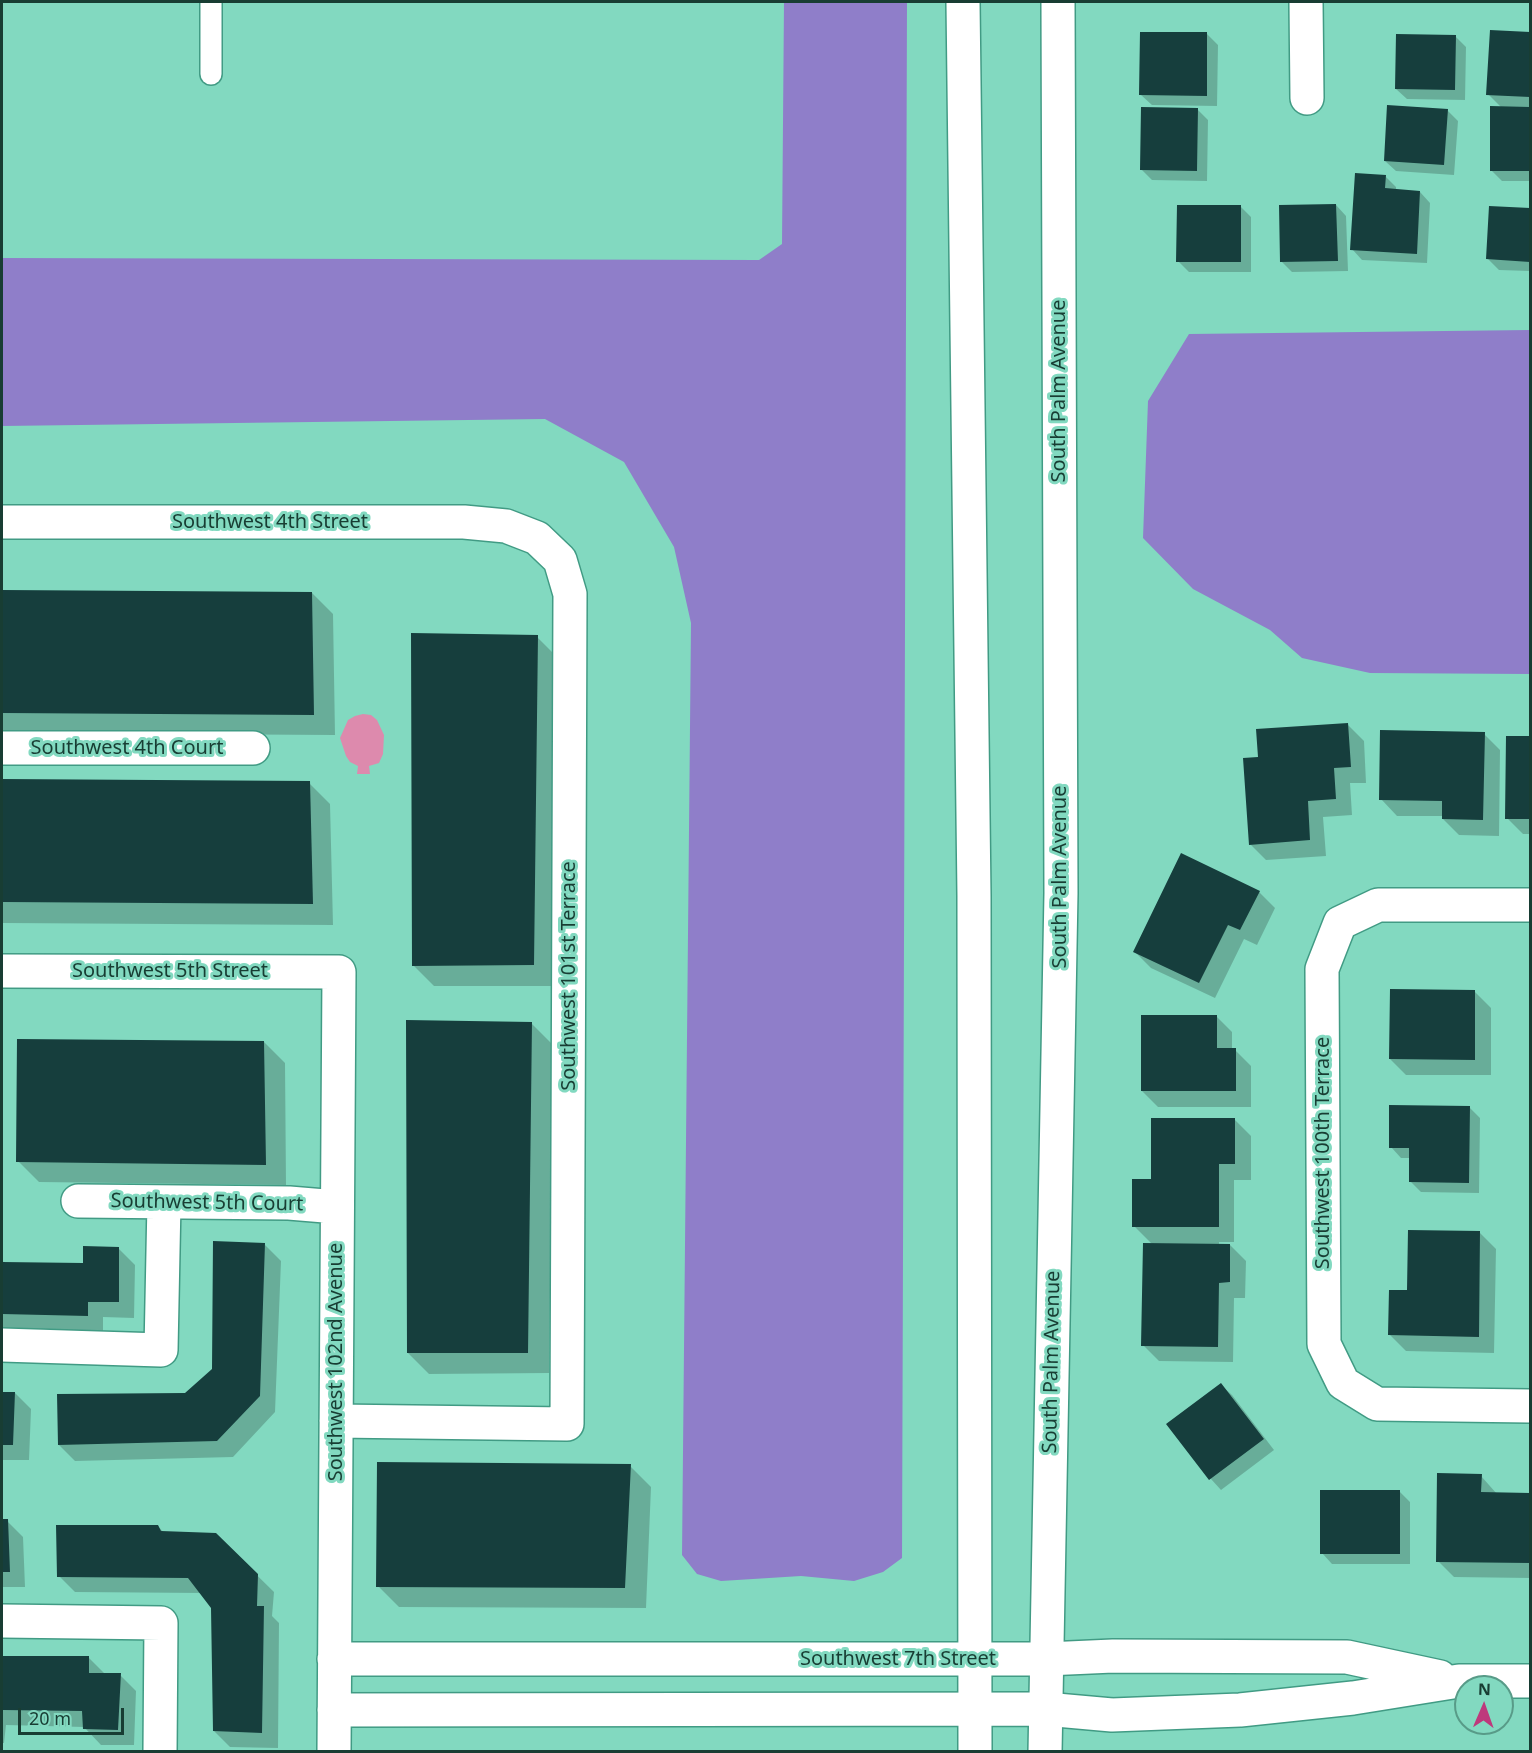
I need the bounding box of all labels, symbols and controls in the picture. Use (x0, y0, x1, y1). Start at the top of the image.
street label: South Palm Avenue (1047, 300, 1071, 482)
street label: Southwest 4th Street (172, 510, 368, 534)
street label: Southwest 4th Court (31, 736, 223, 760)
street label: South Palm Avenue (1048, 786, 1072, 968)
street label: Southwest 101st Terrace (557, 861, 581, 1091)
street label: Southwest 5th Street (72, 959, 268, 983)
street label: Southwest 100th Terrace (1311, 1037, 1335, 1269)
street label: Southwest 5th Court (110, 1189, 304, 1217)
street label: Southwest 102nd Avenue (324, 1243, 348, 1481)
street label: South Palm Avenue (1038, 1270, 1066, 1454)
street label: Southwest 7th Street (800, 1647, 996, 1671)
north arrow (1454, 1675, 1514, 1735)
text: N (1478, 1678, 1491, 1700)
scale bar (21, 1696, 128, 1734)
text: 20 m (29, 1706, 71, 1730)

